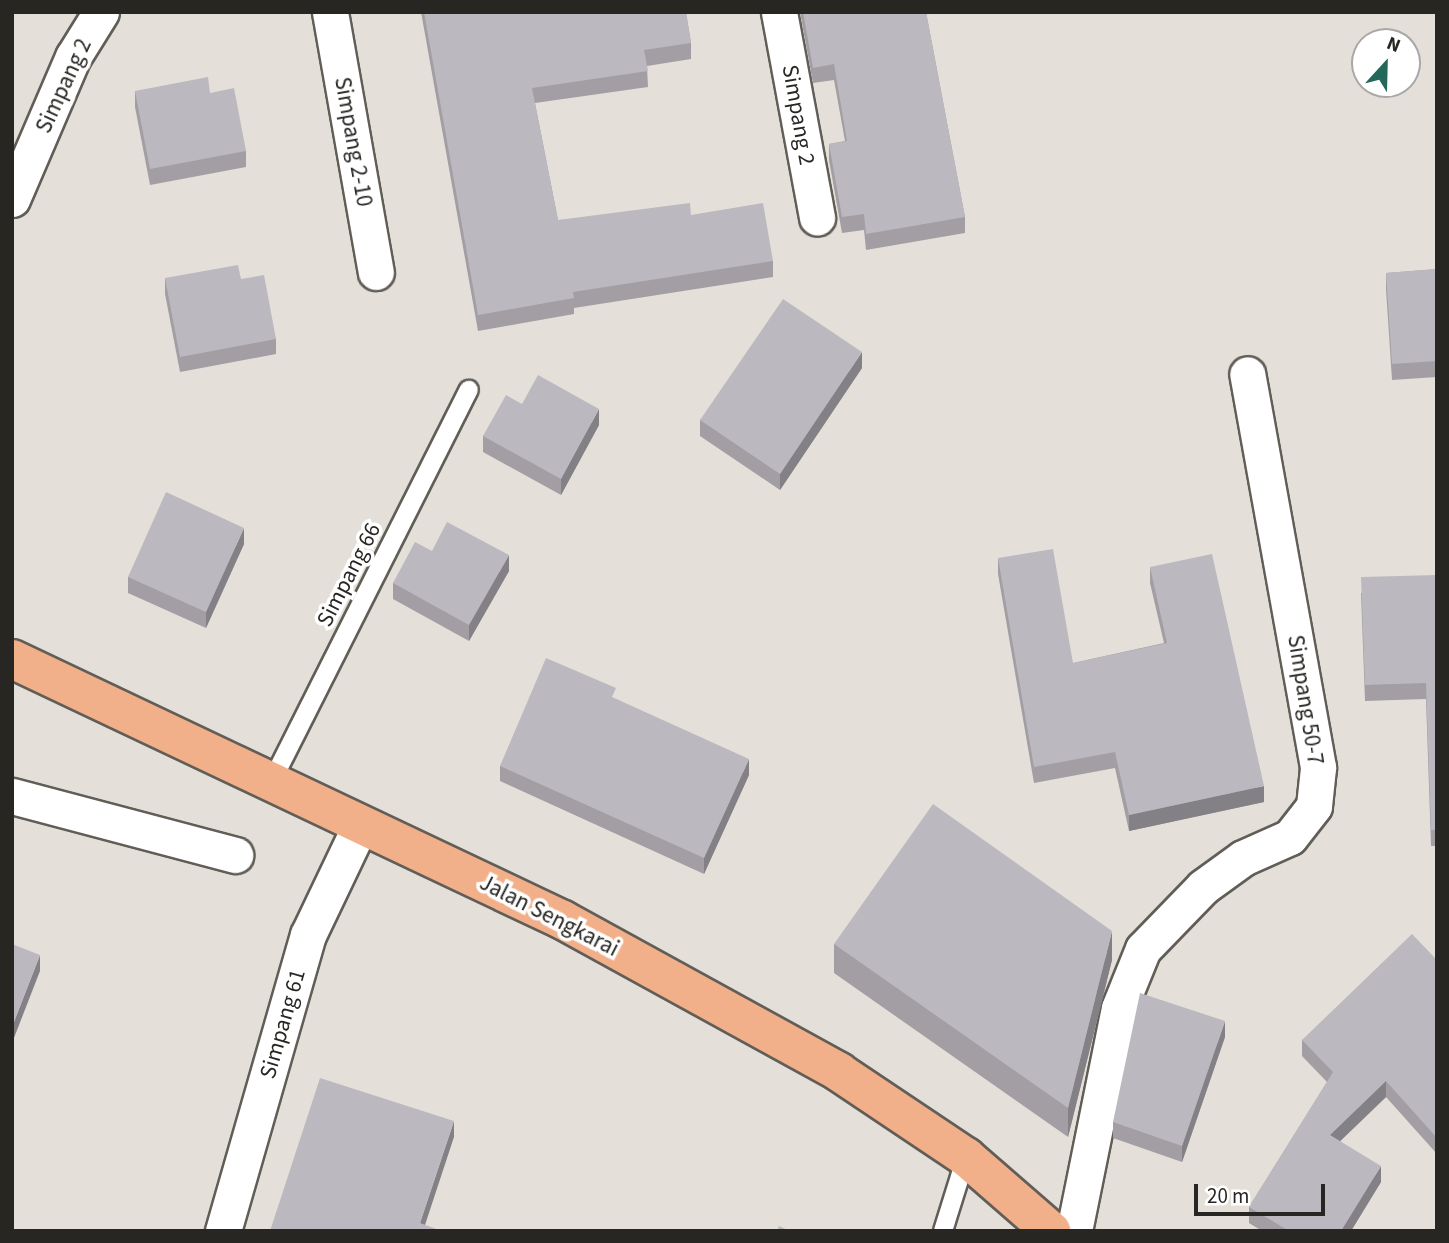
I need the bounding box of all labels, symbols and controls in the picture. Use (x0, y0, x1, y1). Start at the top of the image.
north arrow (1351, 28, 1421, 98)
text: N (1382, 30, 1404, 60)
street label: Simpang 2 (30, 34, 98, 138)
street label: Simpang 2 (776, 63, 820, 167)
street label: Simpang 2-10 (328, 75, 378, 209)
street label: Simpang 66 (311, 519, 387, 631)
street label: Simpang 50-7 (1281, 633, 1329, 767)
street label: Jalan Sengkarai (475, 869, 623, 963)
street label: Simpang 61 (254, 966, 312, 1082)
scale bar (1197, 1170, 1328, 1214)
text: 20 m (1207, 1181, 1249, 1211)

